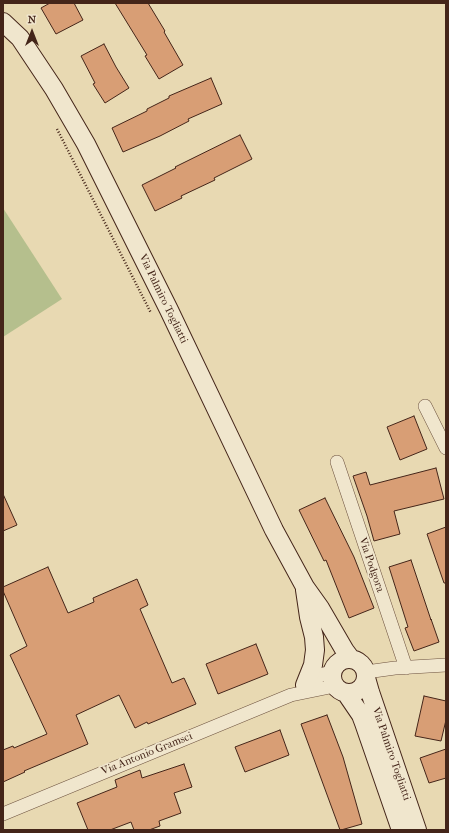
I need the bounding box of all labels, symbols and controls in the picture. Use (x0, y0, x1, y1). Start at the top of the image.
north arrow (12, 12, 52, 52)
text: N (28, 13, 36, 26)
street label: Via Palmiro Togliatti (136, 252, 190, 346)
street label: Via Podgora (355, 536, 387, 594)
street label: Via Palmiro Togliatti (369, 706, 413, 802)
street label: Via Antonio Gramsci (100, 730, 194, 778)

